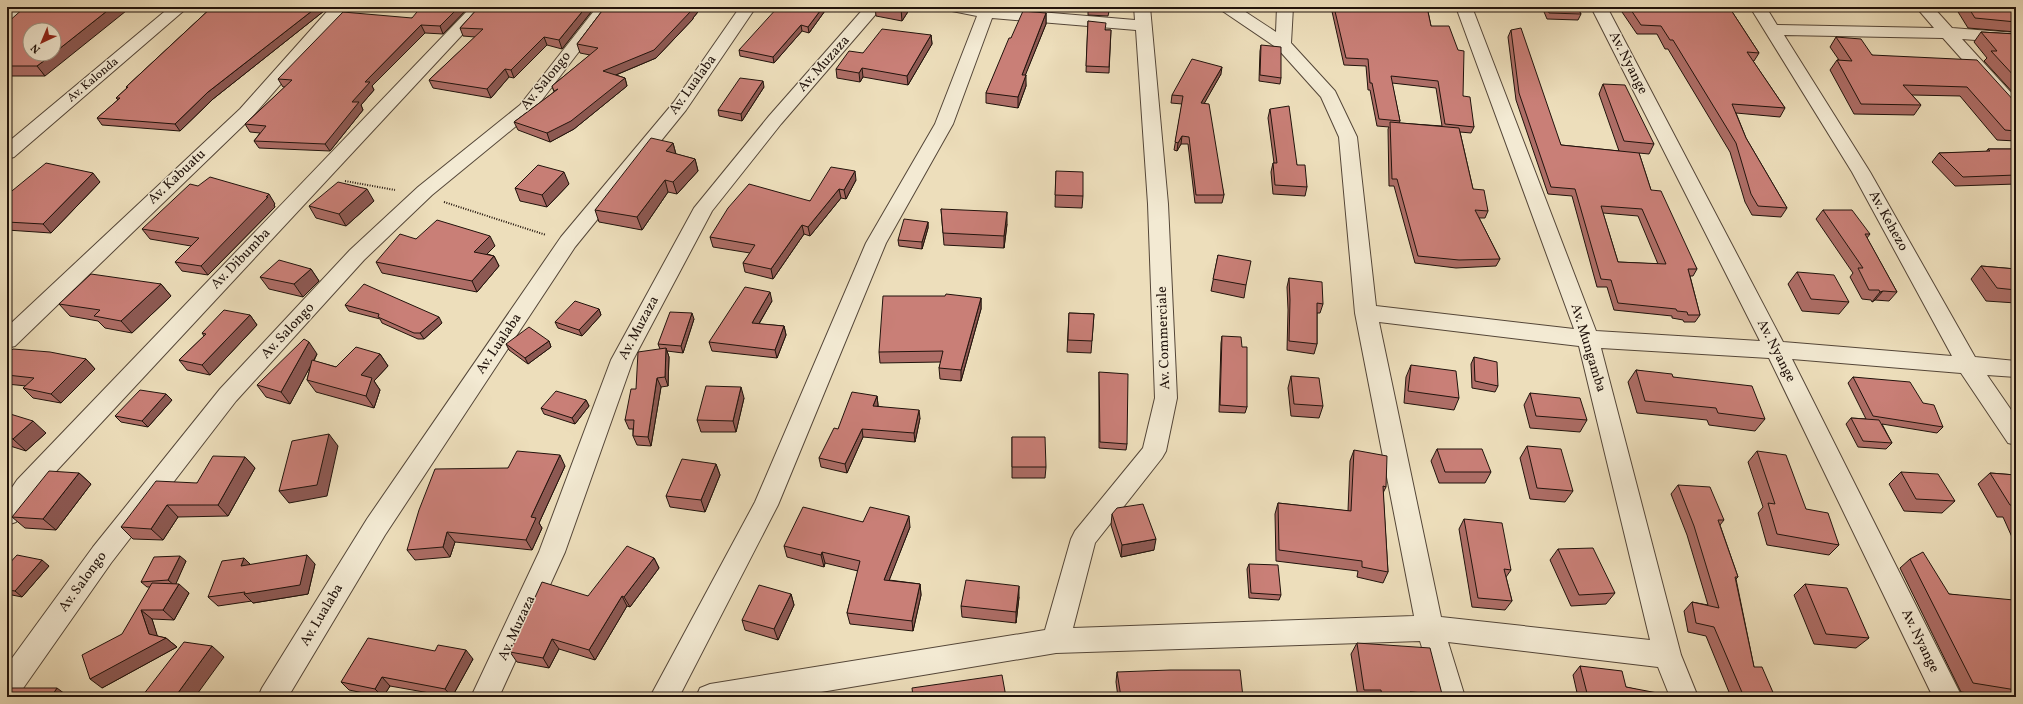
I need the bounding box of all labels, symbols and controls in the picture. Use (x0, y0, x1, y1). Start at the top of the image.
north arrow (22, 22, 62, 62)
street label: Av. Nyange (1604, 28, 1652, 98)
street label: Av. Muzaza (794, 32, 854, 96)
text: N (28, 40, 44, 56)
street label: Av. Salongo (516, 48, 576, 114)
street label: Av. Lualaba (665, 51, 721, 119)
street label: Av. Kalonda (64, 54, 122, 106)
street label: Av. Kabuatu (144, 145, 210, 209)
street label: Av. Kehezo (1864, 187, 1912, 255)
street label: Av. Dibumba (207, 224, 275, 294)
street label: Av. Commerciale (1153, 286, 1175, 390)
street label: Av. Muzaza (614, 293, 664, 363)
street label: Av. Salongo (257, 299, 319, 363)
street label: Av. Mungamba (1566, 302, 1610, 395)
street label: Av. Lualaba (472, 310, 526, 378)
street label: Av. Nyange (1752, 316, 1800, 386)
street label: Av. Salongo (55, 548, 111, 616)
street label: Av. Lualaba (296, 580, 348, 650)
street label: Av. Muzaza (494, 592, 540, 664)
street label: Av. Nyange (1896, 606, 1944, 676)

